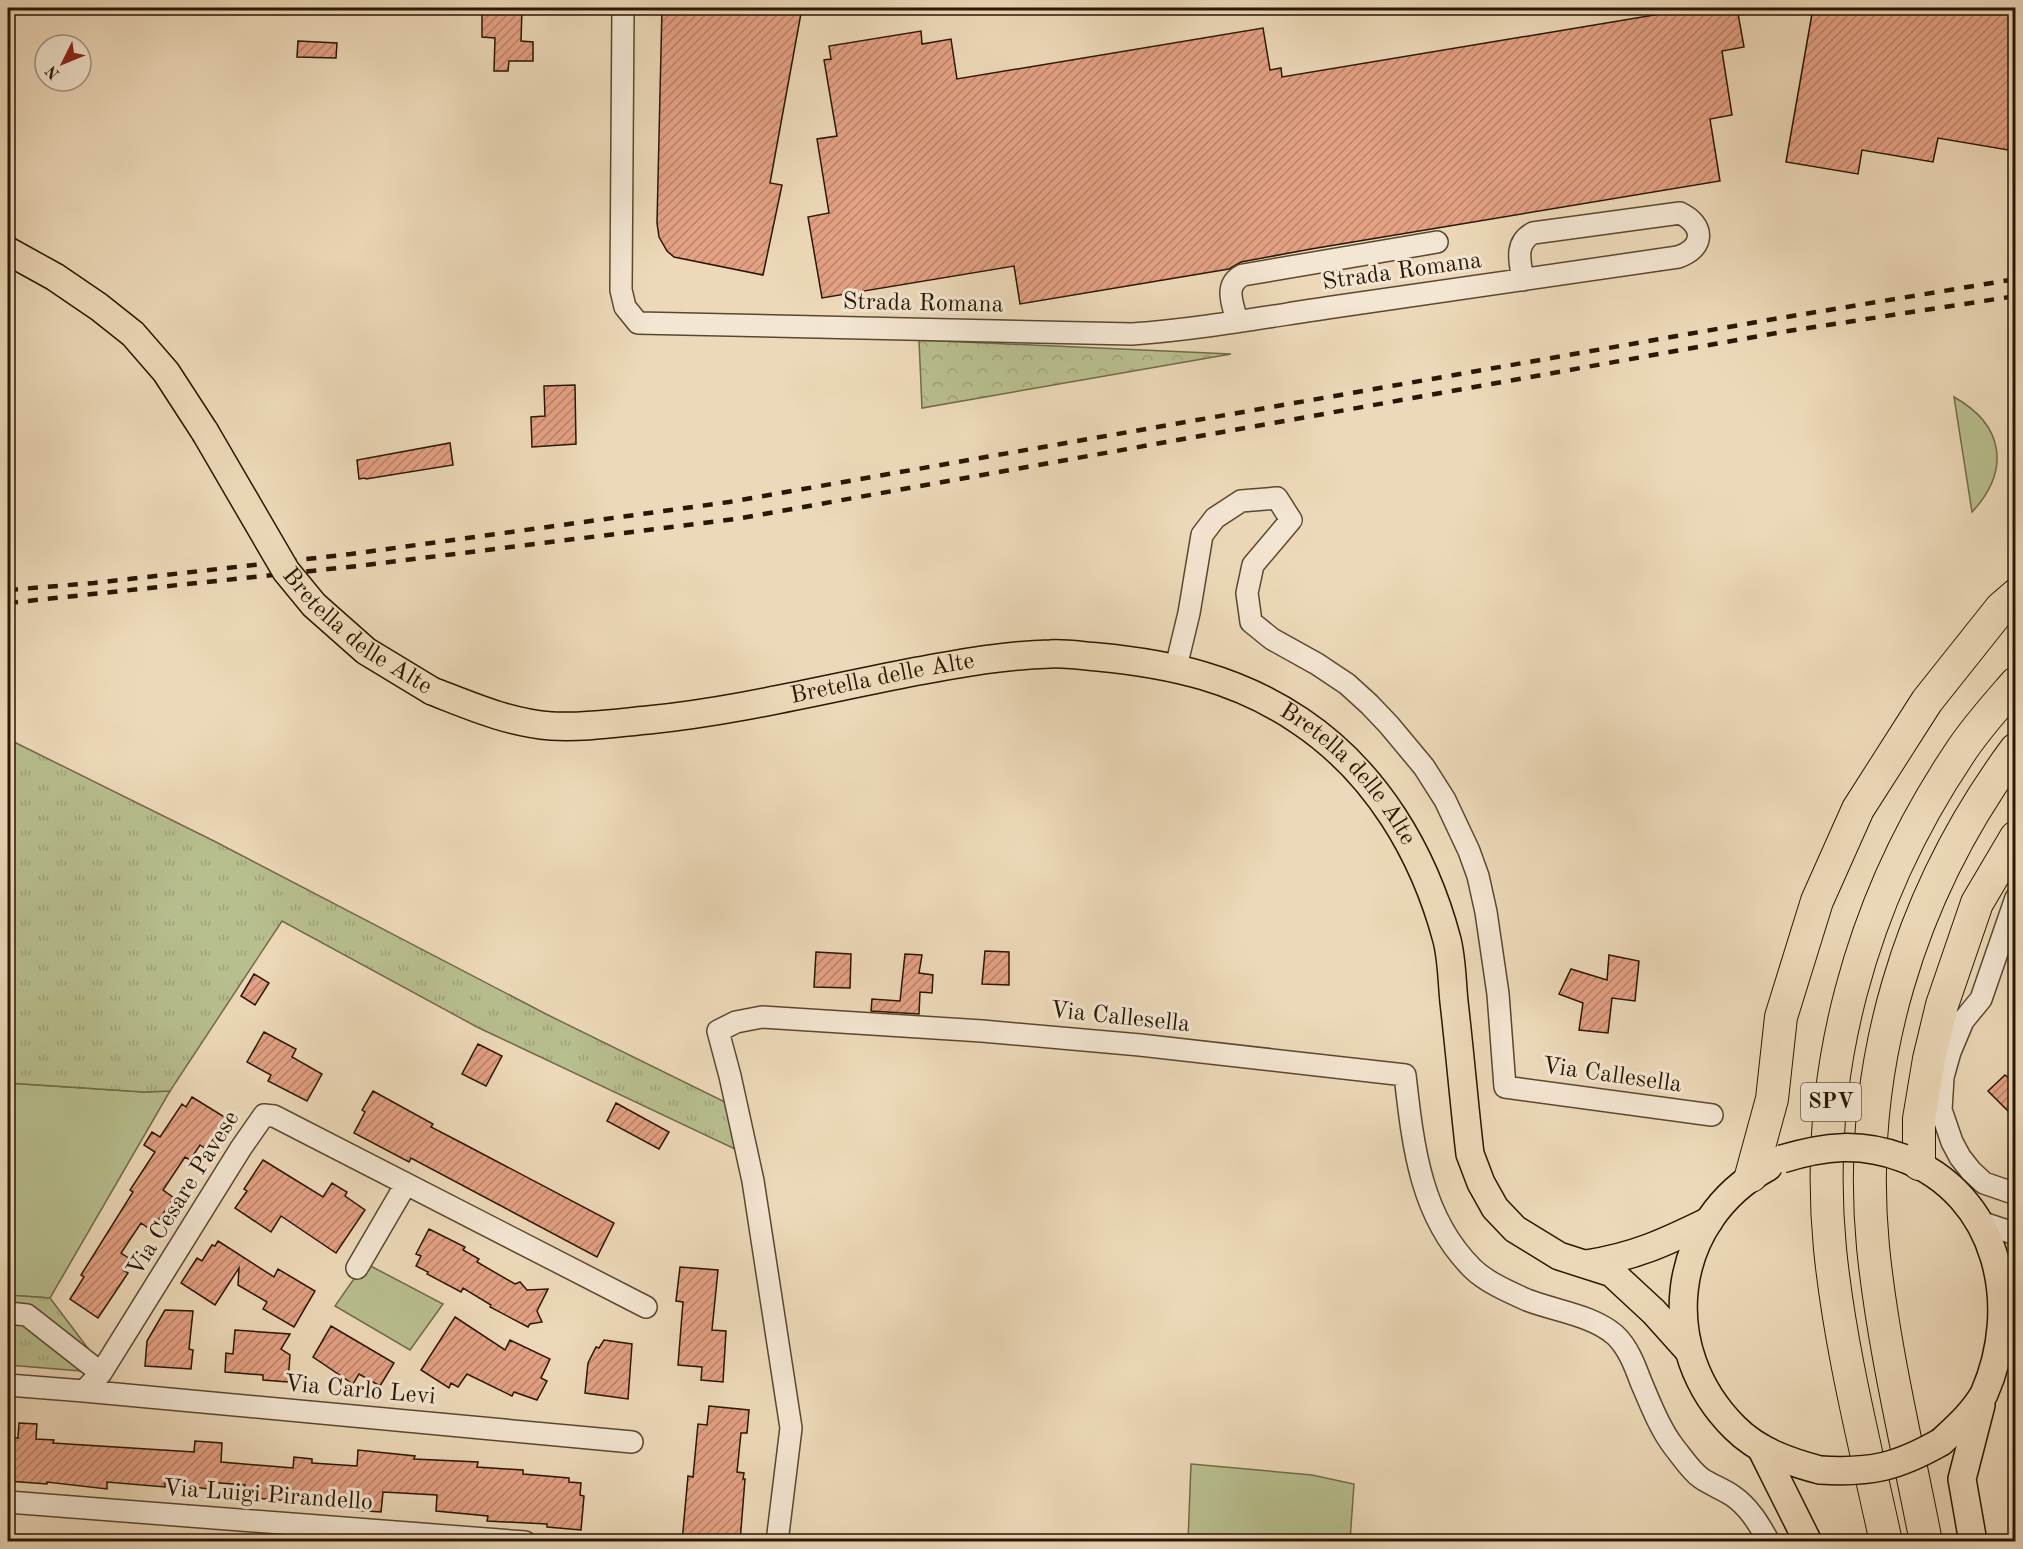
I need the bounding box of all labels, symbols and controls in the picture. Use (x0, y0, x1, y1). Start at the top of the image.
north arrow (33, 33, 93, 93)
text: N (43, 61, 64, 82)
street label: Strada Romana (1321, 249, 1483, 295)
street label: Strada Romana (842, 291, 1004, 317)
street label: Bretella delle Alte (277, 564, 436, 700)
street label: Bretella delle Alte (788, 650, 976, 709)
street label: Bretella delle Alte (1275, 699, 1420, 849)
street label: Via Callesella (1049, 999, 1191, 1037)
street label: Via Callesella (1541, 1054, 1683, 1098)
road number: SPV (1801, 1083, 1861, 1121)
street label: Via Cesare Pavese (123, 1107, 245, 1281)
street label: Via Carlo Levi (283, 1372, 437, 1410)
street label: Via Luigi Pirandello (162, 1477, 374, 1515)

